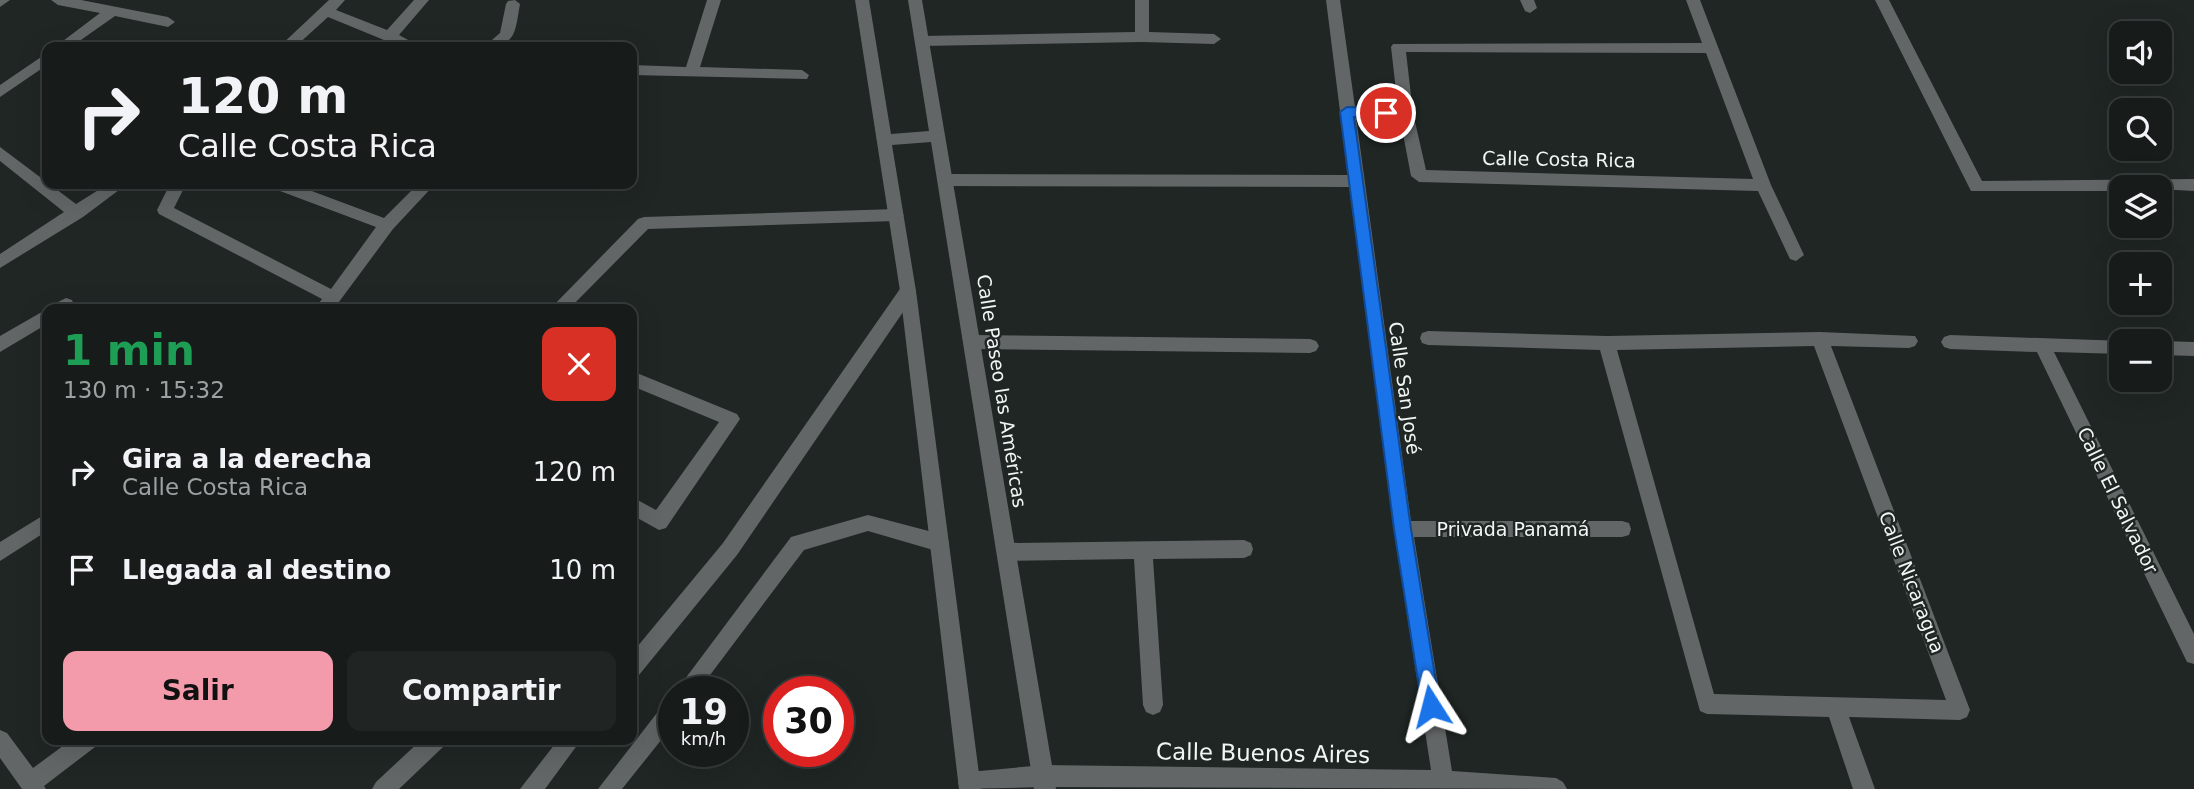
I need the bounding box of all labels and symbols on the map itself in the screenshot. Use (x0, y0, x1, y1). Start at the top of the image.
pin (1356, 83, 1416, 143)
street label: Calle Costa Rica (1482, 147, 1636, 171)
street label: Calle Paseo las Américas (973, 273, 1031, 509)
street label: Calle San José (1385, 320, 1425, 456)
street label: Calle El Salvador (2073, 423, 2163, 577)
street label: Calle Nicaragua (1875, 508, 1949, 656)
street label: Privada Panamá (1437, 518, 1589, 540)
position arrow (1394, 669, 1468, 743)
speed limit sign: 30 (763, 676, 854, 767)
street label: Calle Buenos Aires (1156, 738, 1370, 768)

